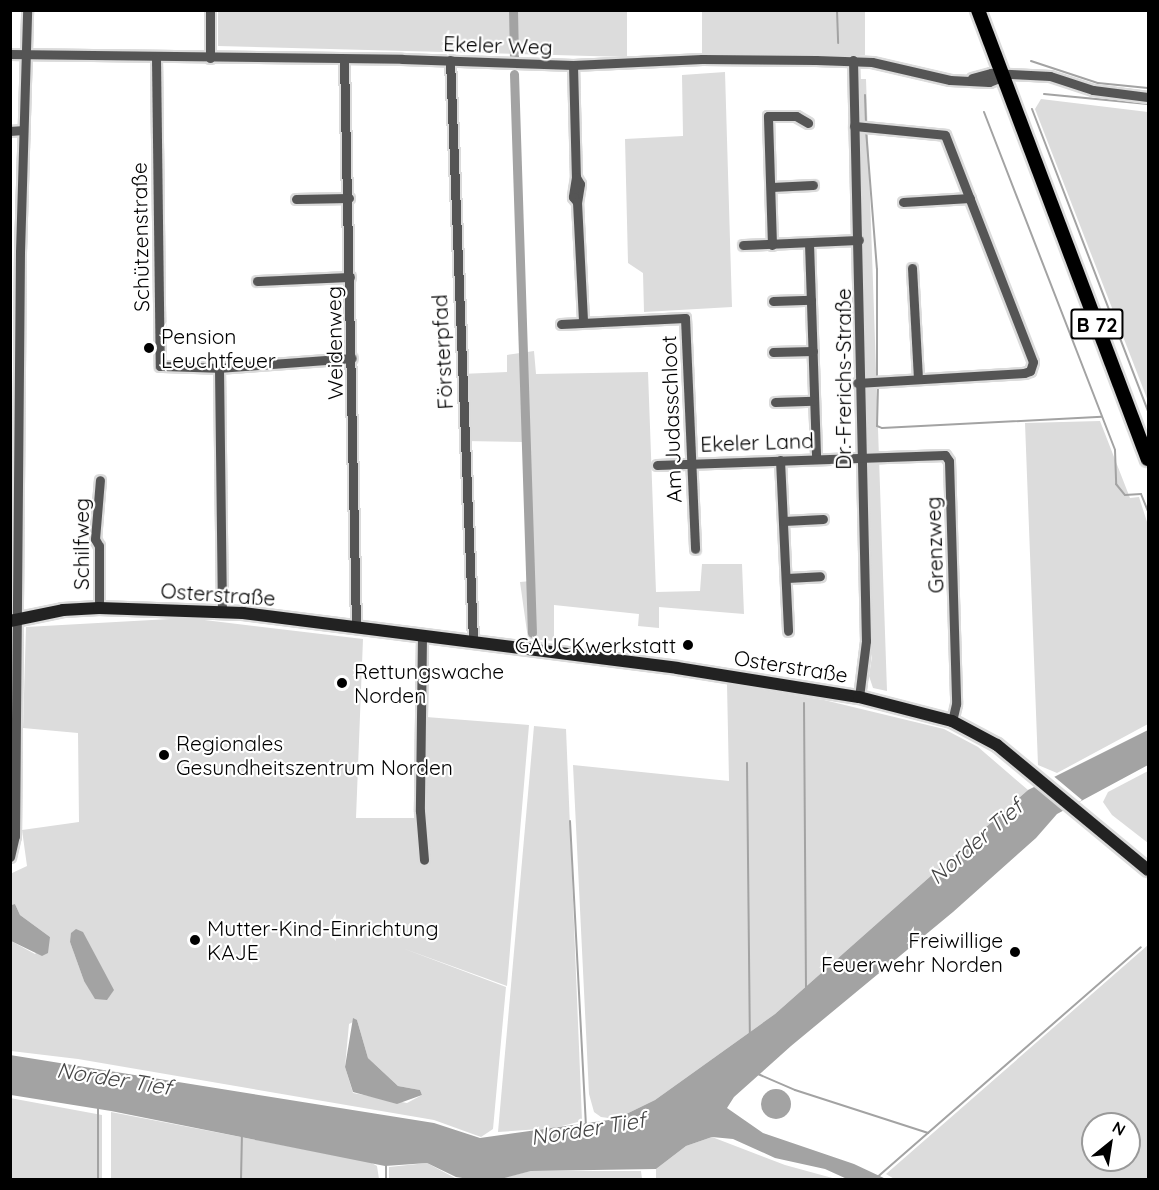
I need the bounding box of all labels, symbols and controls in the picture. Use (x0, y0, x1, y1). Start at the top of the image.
street label: Ekeler Weg (443, 30, 553, 60)
street label: Schützenstraße (126, 162, 154, 312)
street label: Weidenweg (320, 286, 348, 400)
street label: Dr.-Frerichs-Straße (830, 288, 856, 470)
street label: Försterpfad (426, 294, 458, 410)
road number: B 72 (1070, 307, 1124, 341)
place label: Pension Leuchtfeuer (161, 323, 276, 373)
street label: Am Judasschloot (655, 335, 687, 503)
marker: Pension Leuchtfeuer (142, 341, 156, 355)
street label: Ekeler Land (700, 427, 814, 457)
street label: Grenzweg (920, 496, 948, 594)
street label: Schilfweg (68, 498, 94, 590)
street label: Osterstraße (160, 577, 276, 611)
place label: GAUCKwerkstatt (515, 632, 676, 658)
marker: GAUCKwerkstatt (681, 638, 695, 652)
street label: Osterstraße (732, 645, 850, 687)
place label: Rettungswache Norden (354, 658, 504, 708)
marker: Rettungswache Norden (335, 676, 349, 690)
place label: Regionales Gesundheitszentrum Norden (176, 730, 453, 780)
marker: Regionales Gesundheitszentrum Norden (157, 748, 171, 762)
water label: Norder Tief (924, 794, 1028, 890)
place label: Mutter-Kind-Einrichtung KAJE (207, 915, 439, 965)
place label: Freiwillige Feuerwehr Norden (821, 927, 1003, 977)
marker: Mutter-Kind-Einrichtung KAJE (188, 933, 202, 947)
marker: Freiwillige Feuerwehr Norden (1008, 945, 1022, 959)
water label: Norder Tief (55, 1057, 173, 1101)
water label: Norder Tief (529, 1107, 647, 1151)
north arrow (1081, 1112, 1141, 1172)
text: N (1109, 1117, 1129, 1140)

